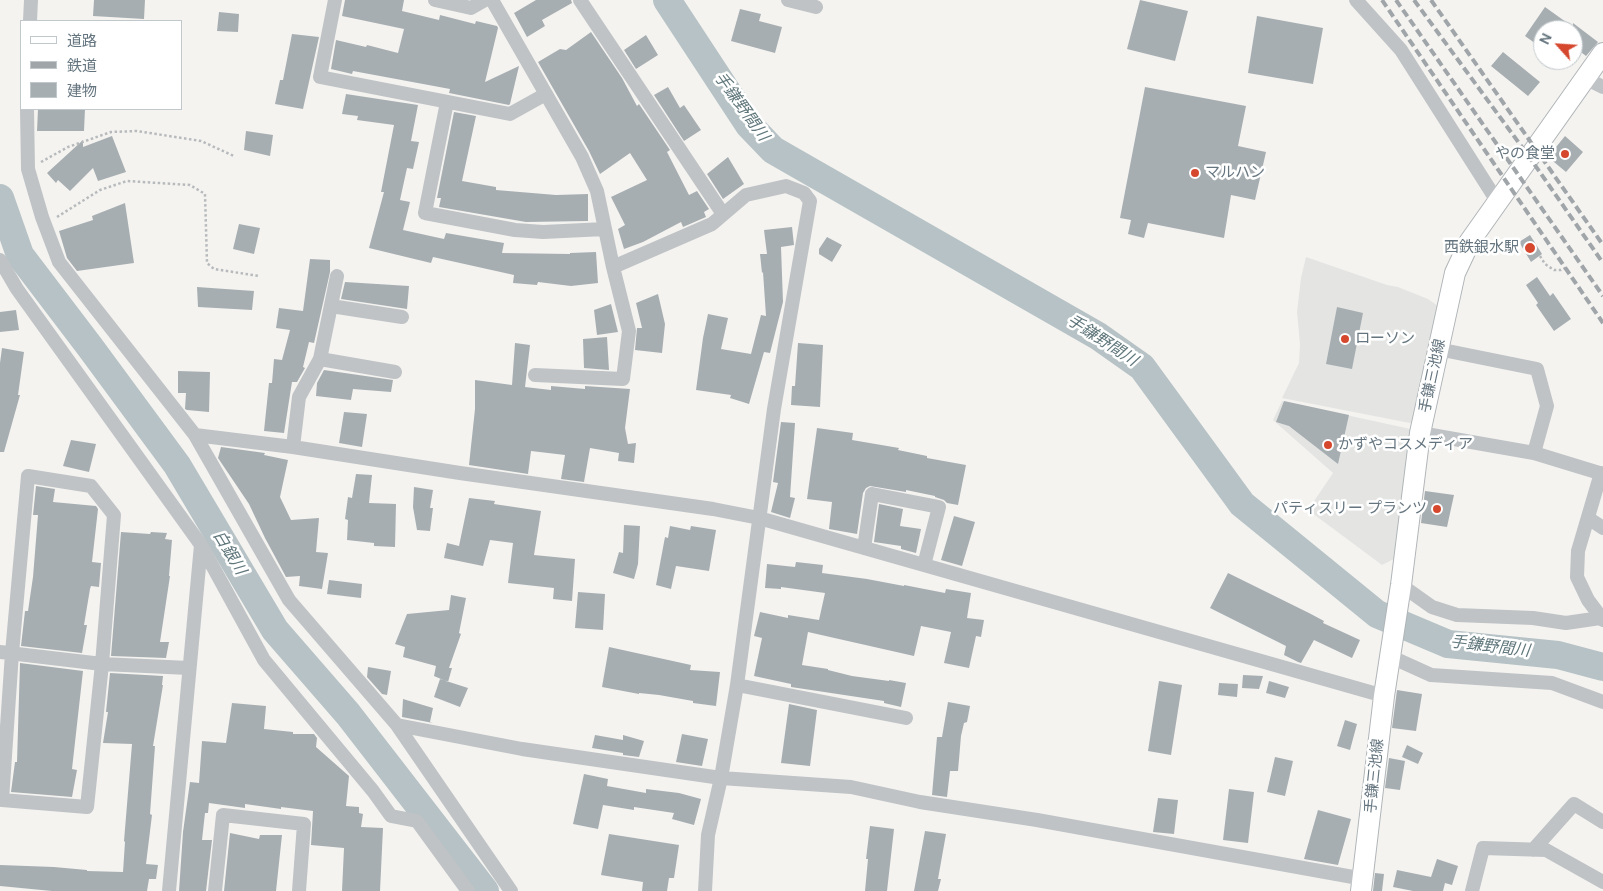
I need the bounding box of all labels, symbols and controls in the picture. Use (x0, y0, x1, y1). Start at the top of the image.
legend (20, 20, 182, 110)
north arrow (1533, 20, 1583, 70)
text: N (1535, 30, 1556, 47)
text: 道路 (67, 31, 97, 51)
text: 鉄道 (67, 56, 97, 76)
water label: 手鎌野間川 (710, 69, 772, 145)
text: 建物 (67, 81, 97, 101)
place label: やの食堂 (1495, 145, 1555, 163)
marker: やの食堂 (1559, 148, 1571, 160)
place label: マルハン (1205, 164, 1265, 182)
marker: マルハン (1189, 167, 1201, 179)
place label: 西鉄銀水駅 (1444, 239, 1519, 257)
marker: 西鉄銀水駅 (1523, 241, 1537, 255)
water label: 手鎌野間川 (1063, 311, 1141, 371)
place label: ローソン (1355, 330, 1415, 348)
marker: ローソン (1339, 333, 1351, 345)
street label: 手鎌三池線 (1416, 337, 1450, 415)
place label: かずやコスメディア (1338, 436, 1473, 454)
marker: かずやコスメディア (1322, 439, 1334, 451)
place label: パティスリー プランツ (1273, 500, 1427, 518)
marker: パティスリー プランツ (1431, 503, 1443, 515)
water label: 白銀川 (208, 527, 250, 579)
water label: 手鎌野間川 (1449, 633, 1531, 661)
street label: 手鎌三池線 (1362, 738, 1388, 814)

